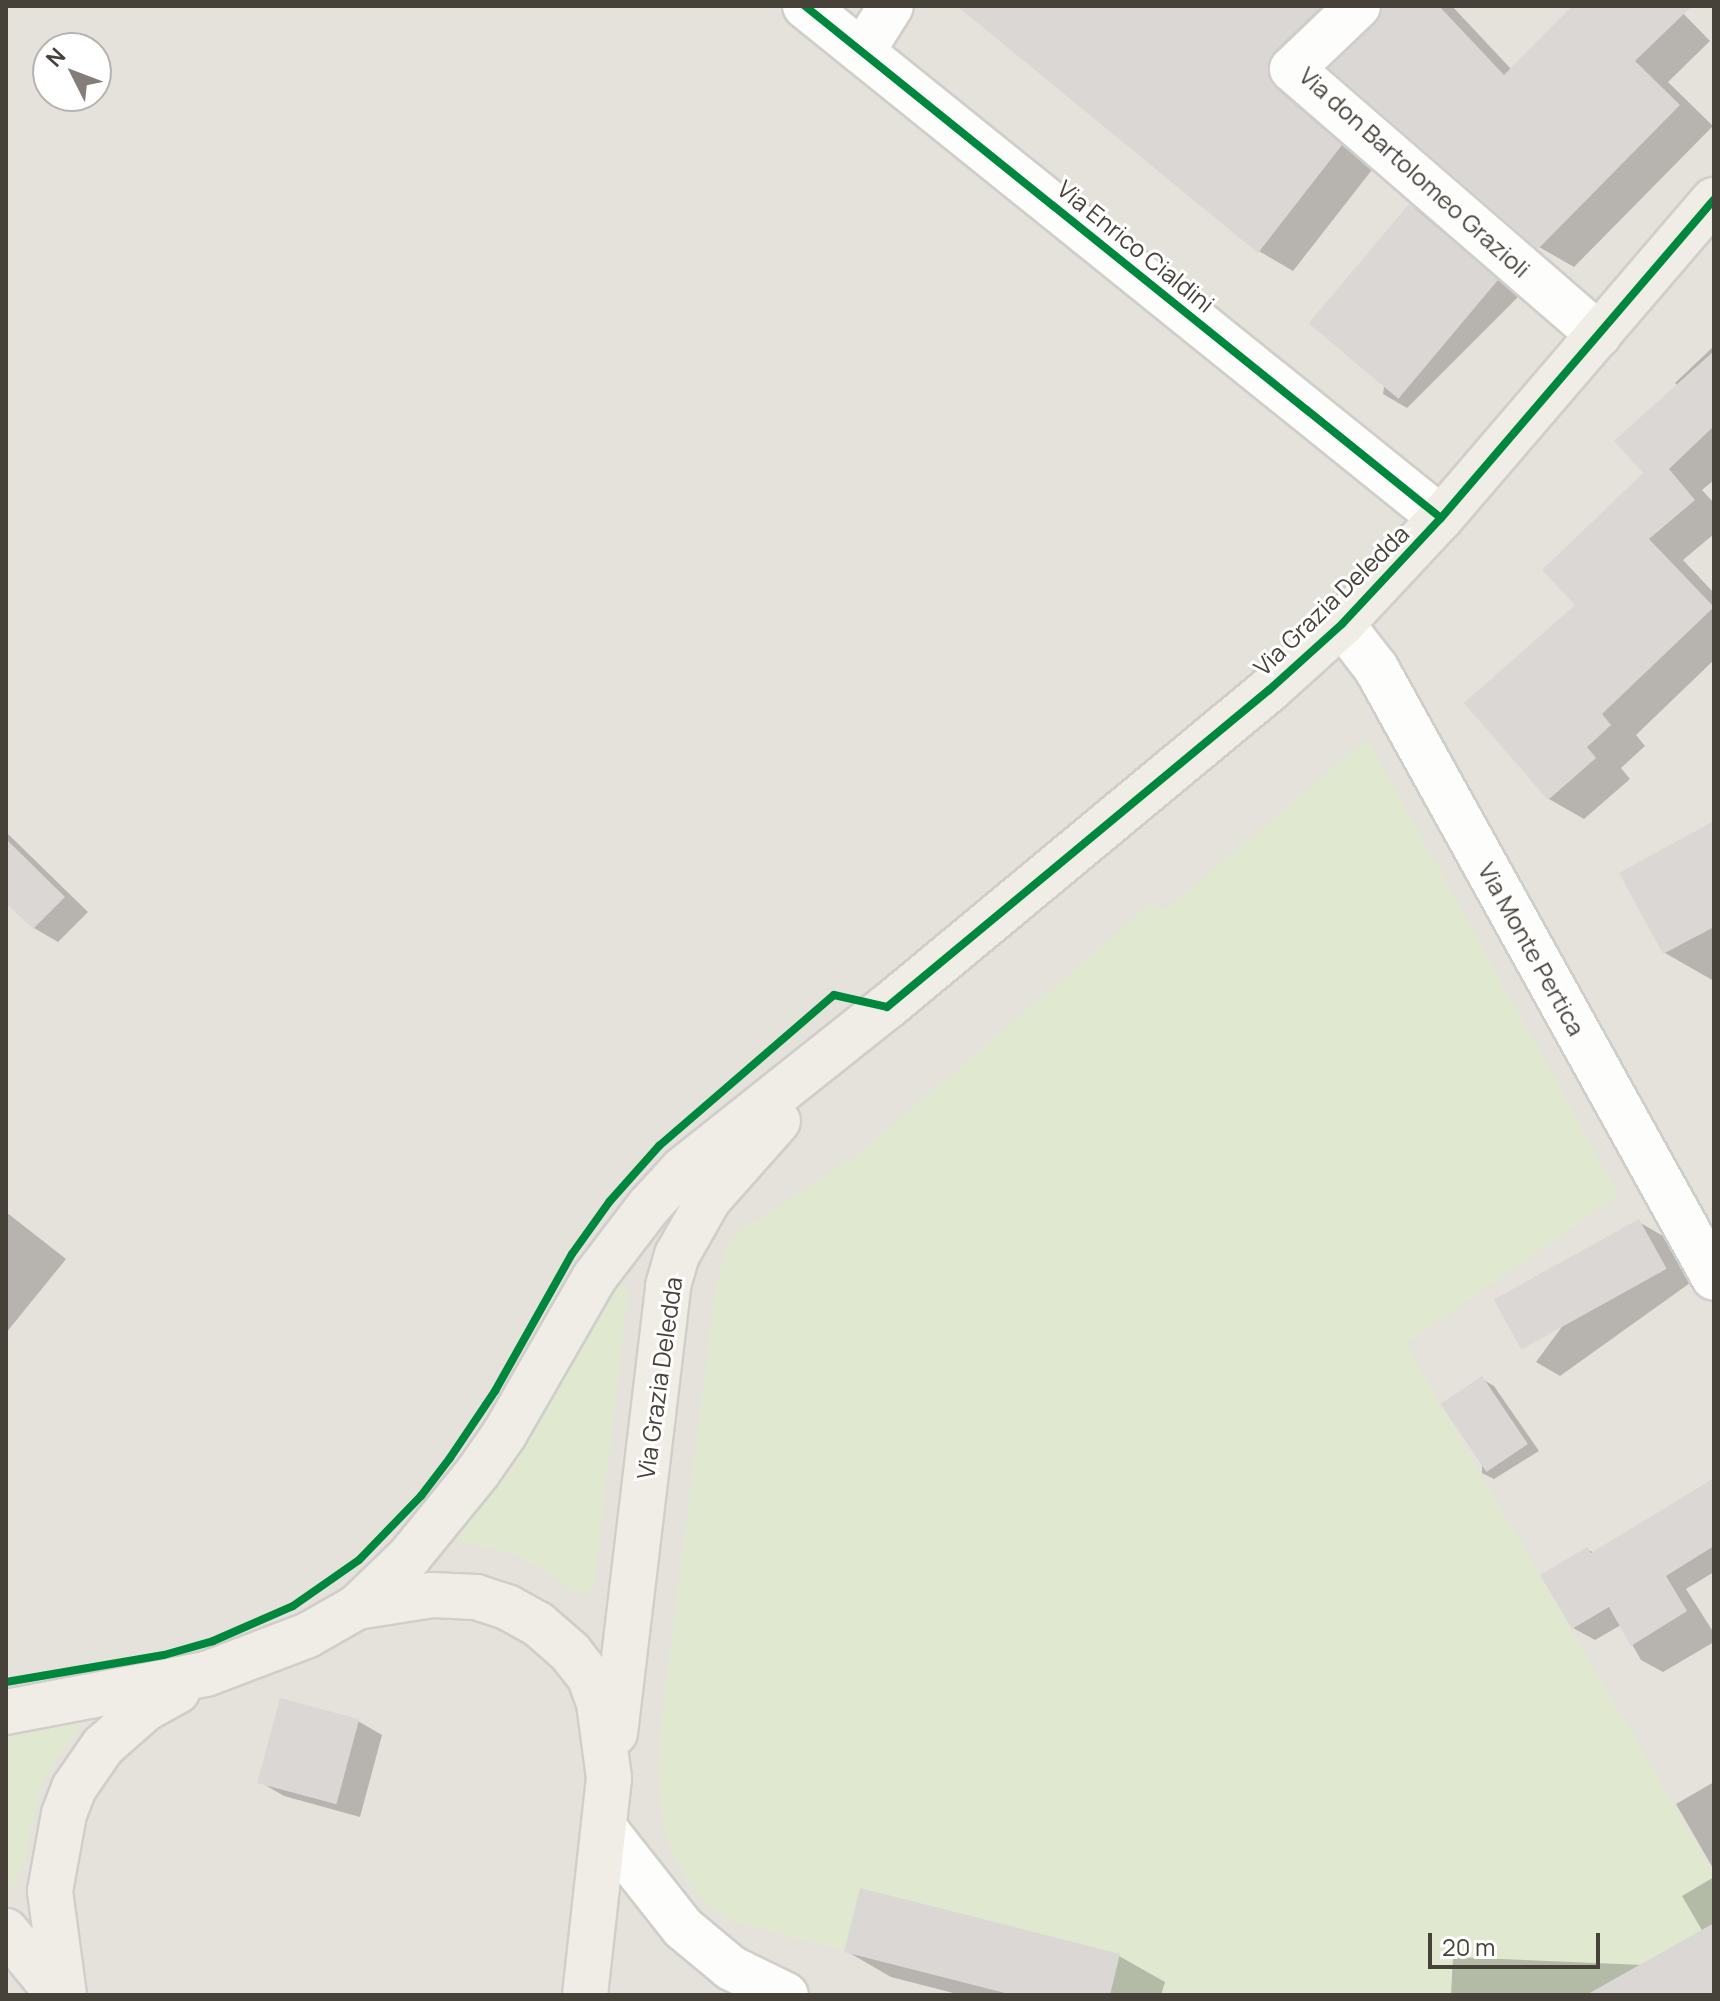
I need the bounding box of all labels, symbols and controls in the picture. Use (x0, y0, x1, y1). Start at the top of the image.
north arrow (32, 32, 112, 112)
text: N (39, 41, 72, 73)
street label: Via don Bartolomeo Grazioli (1294, 61, 1536, 283)
street label: Via Enrico Cialdini (1052, 174, 1220, 318)
street label: Via Grazia Deledda (1248, 519, 1414, 681)
street label: Via Monte Pertica (1473, 858, 1591, 1040)
street label: Via Grazia Deledda (631, 1275, 687, 1481)
scale bar (1432, 1917, 1604, 1967)
text: 20 m (1442, 1930, 1495, 1963)

